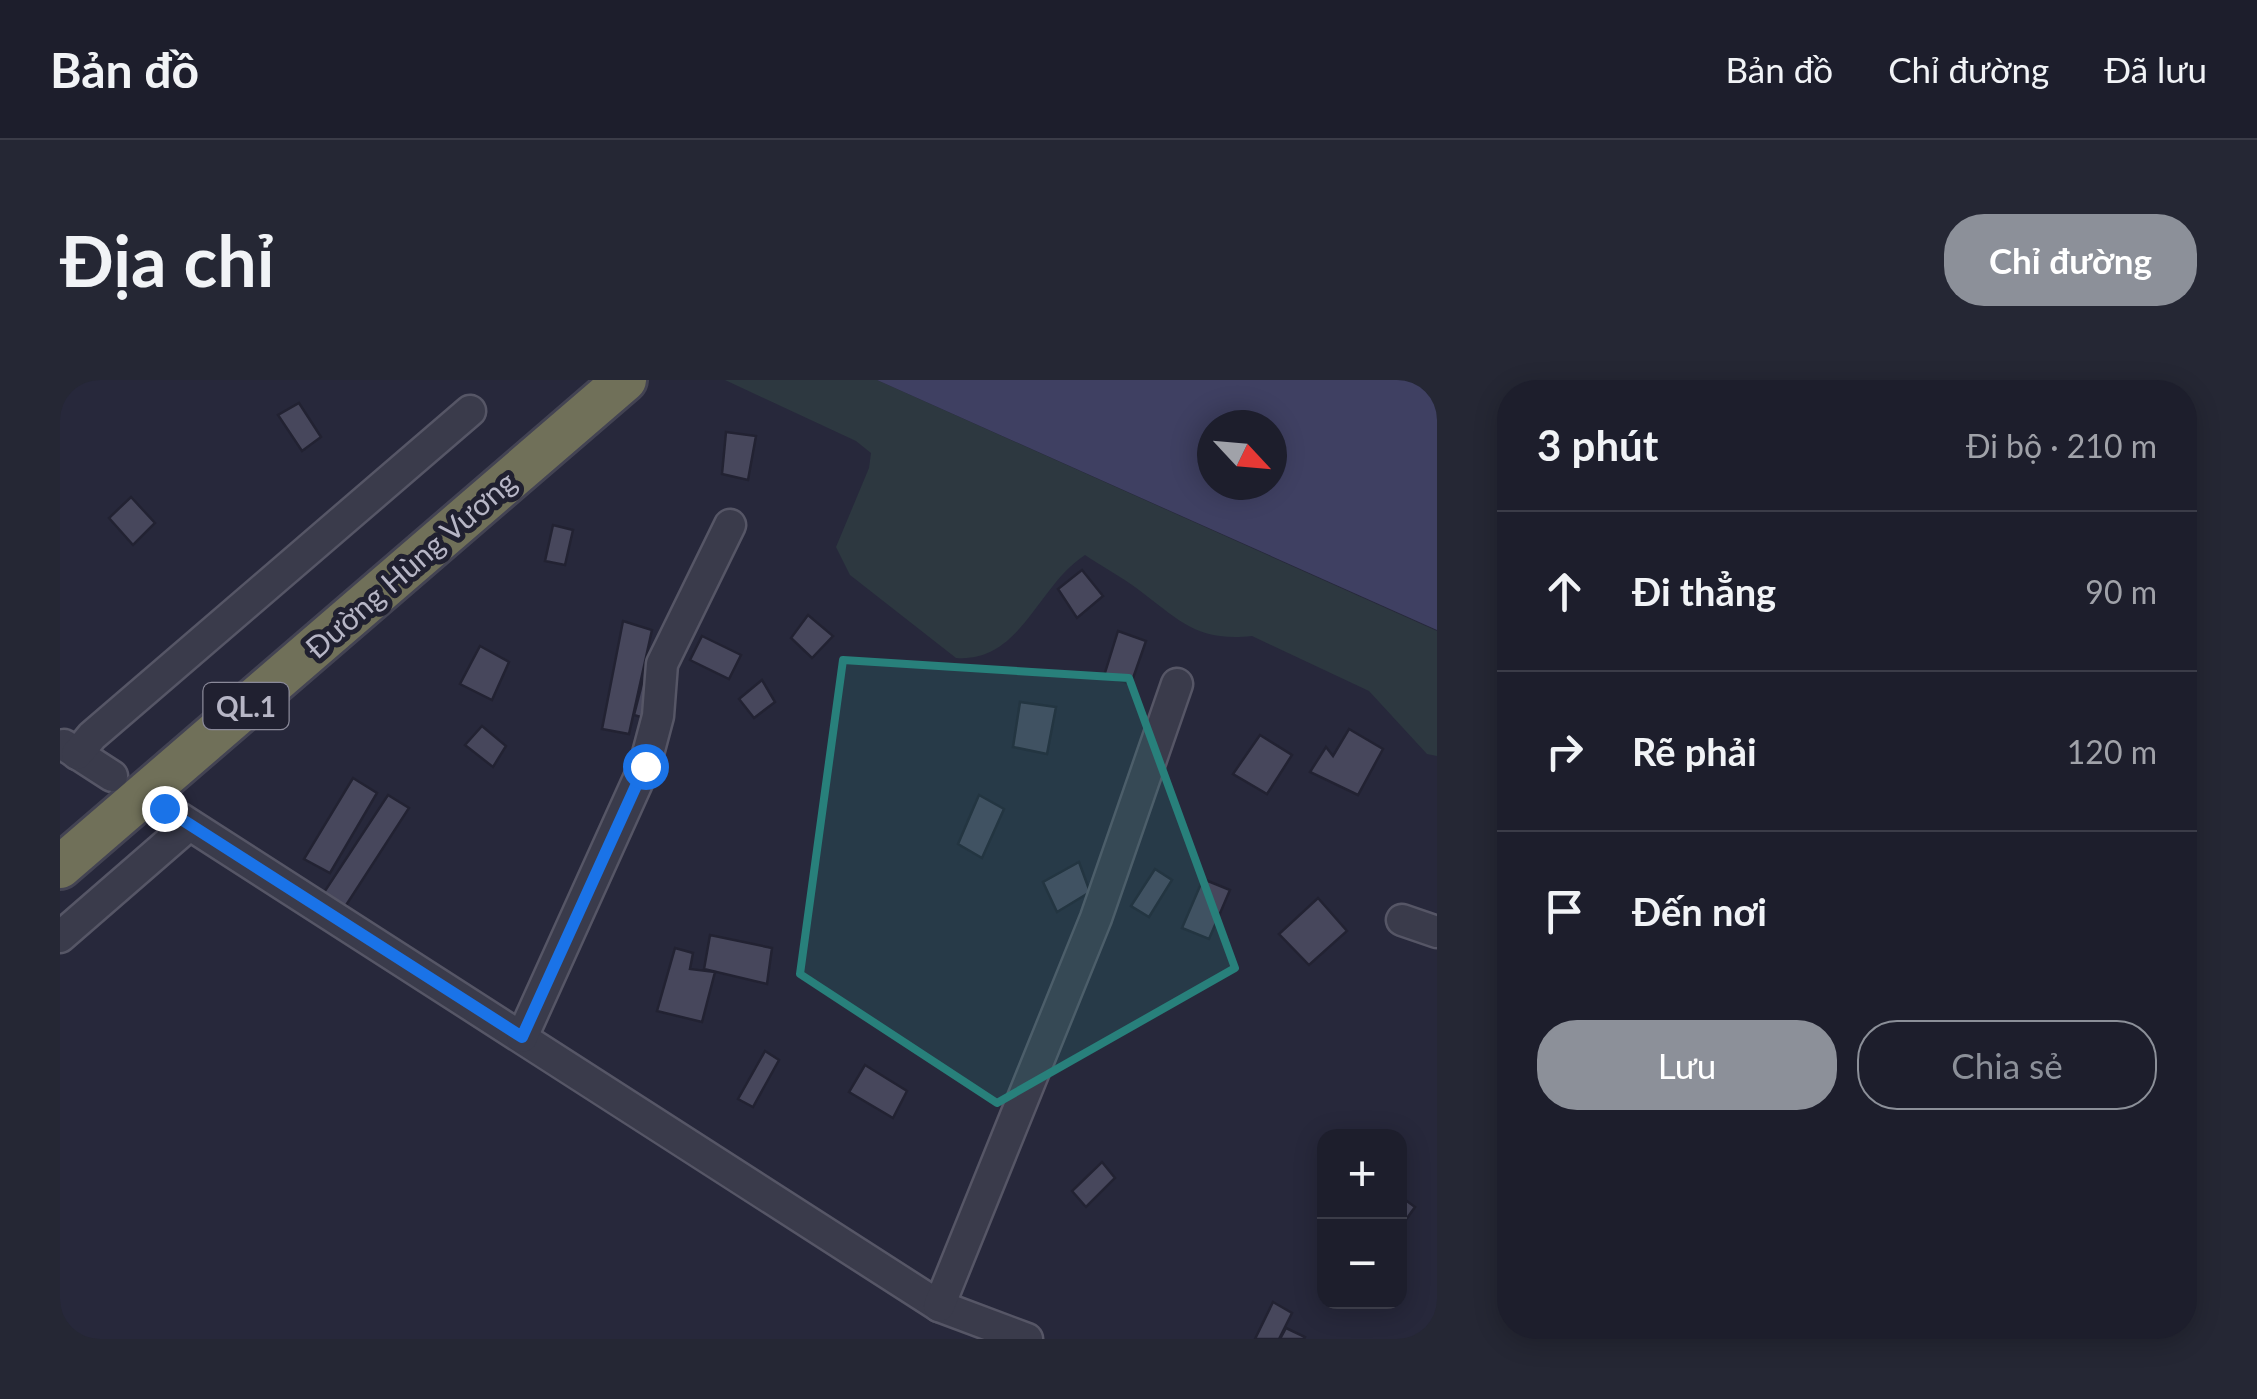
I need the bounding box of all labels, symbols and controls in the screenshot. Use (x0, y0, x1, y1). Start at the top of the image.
text: Bản đồ (50, 41, 199, 98)
text: Bản đồ (1725, 48, 1833, 90)
text: Chỉ đường (1888, 48, 2049, 90)
text: Đã lưu (2104, 48, 2207, 90)
button: Chỉ đường (1944, 214, 2197, 306)
text: Địa chỉ (60, 218, 275, 302)
north arrow (1197, 410, 1287, 500)
text: 3 phút (1537, 420, 1658, 470)
text: Đi bộ · 210 m (1966, 426, 2157, 465)
street label: Đường Hùng Vương (298, 463, 522, 665)
icon: ahead (1537, 564, 1592, 619)
text: Đi thẳng (1632, 568, 1776, 614)
text: 90 m (2085, 572, 2157, 611)
road number: QL.1 (204, 683, 288, 729)
icon: right (1537, 724, 1592, 779)
text: Rẽ phải (1632, 728, 1757, 774)
text: 120 m (2067, 732, 2157, 771)
route start (623, 744, 669, 790)
route end (142, 786, 188, 832)
icon: arrive (1537, 884, 1592, 939)
text: Đến nơi (1632, 888, 1767, 934)
button: Lưu (1537, 1020, 1837, 1110)
button: Chia sẻ (1857, 1020, 2157, 1110)
map controls (1317, 1129, 1407, 1309)
button: + (1317, 1129, 1407, 1219)
button: − (1317, 1219, 1407, 1309)

